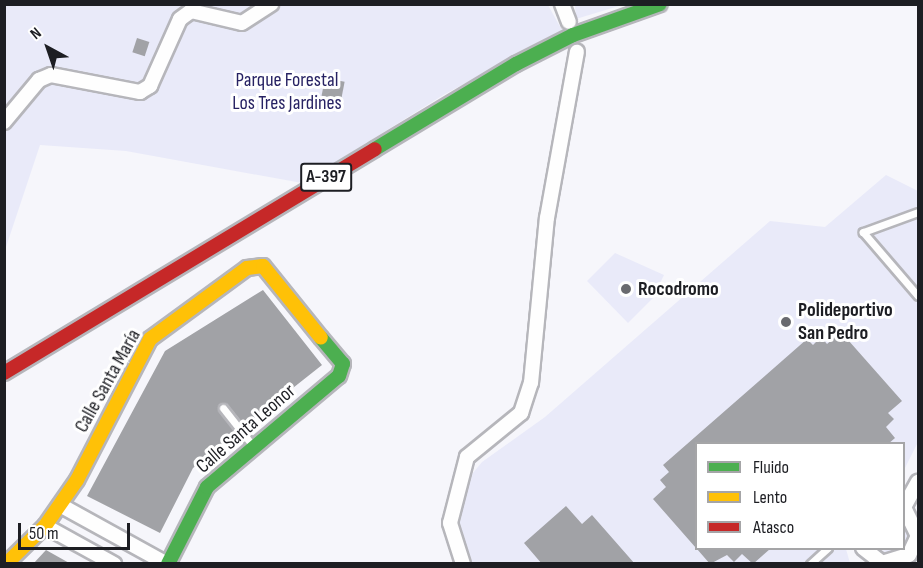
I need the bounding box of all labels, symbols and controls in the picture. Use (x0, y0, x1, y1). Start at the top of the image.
north arrow (18, 18, 78, 78)
text: N (27, 24, 45, 44)
park label: Parque Forestal Los Tres Jardines (232, 68, 342, 115)
road number: A-397 (299, 162, 353, 192)
place label: Rocodromo (638, 277, 719, 301)
marker: Rocodromo (619, 282, 633, 296)
place label: Polideportivo San Pedro (798, 298, 893, 345)
marker: Polideportivo San Pedro (779, 315, 793, 329)
street label: Calle Santa María (70, 325, 146, 437)
street label: Calle Santa Leonor (191, 379, 301, 479)
legend (695, 442, 905, 550)
text: Fluido (753, 457, 789, 478)
text: Lento (753, 487, 787, 508)
scale bar (21, 511, 134, 549)
text: Atasco (753, 517, 794, 538)
text: 50 m (29, 523, 59, 544)

